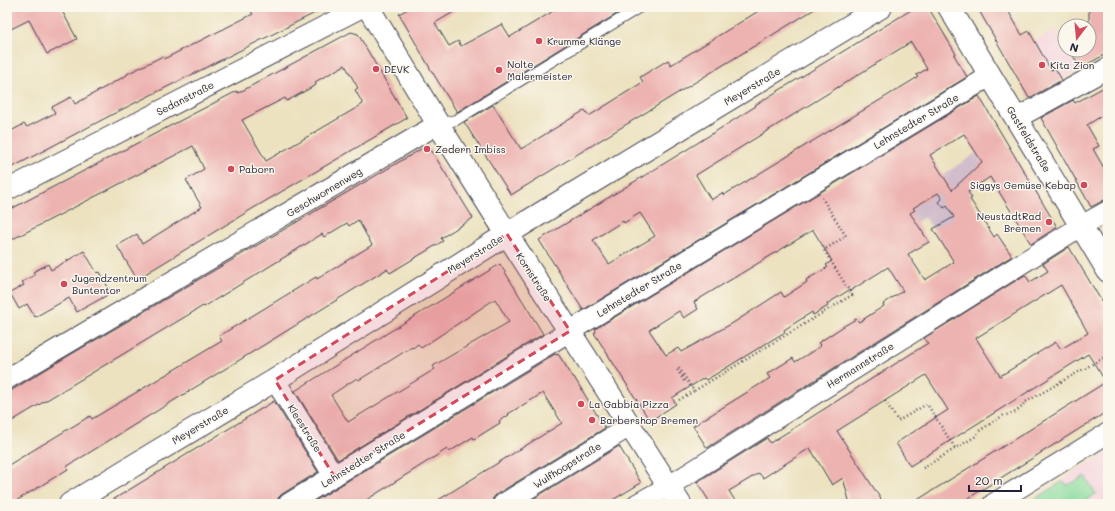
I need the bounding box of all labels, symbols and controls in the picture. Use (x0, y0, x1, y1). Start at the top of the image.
north arrow (1057, 18, 1097, 58)
place label: Krumme Klänge (547, 34, 621, 48)
marker: Krumme Klänge (534, 36, 544, 46)
text: N (1068, 40, 1080, 56)
place label: Nolte Malermeister (507, 57, 573, 83)
place label: Kita Zion (1050, 58, 1094, 72)
marker: Kita Zion (1037, 60, 1047, 70)
place label: DEVK (384, 62, 409, 76)
marker: DEVK (371, 64, 381, 74)
street label: Meyerstraße (721, 64, 783, 108)
marker: Nolte Malermeister (494, 65, 504, 75)
street label: Sedanstraße (154, 77, 216, 119)
street label: Lehnstedter Straße (871, 90, 961, 152)
street label: Gastfeldstraße (1004, 103, 1054, 175)
place label: Zedern Imbiss (435, 142, 506, 156)
marker: Zedern Imbiss (422, 144, 432, 154)
place label: Paborn (239, 162, 274, 176)
marker: Paborn (226, 164, 236, 174)
street label: Geschwornenweg (284, 164, 365, 220)
place label: Siggys Gemüse Kebap (970, 178, 1076, 192)
marker: Siggys Gemüse Kebap (1079, 180, 1089, 190)
place label: NeustadtRad Bremen (977, 209, 1041, 235)
marker: NeustadtRad Bremen (1044, 217, 1054, 227)
street label: Meyerstraße (444, 231, 506, 277)
street label: Kornstraße (513, 250, 555, 304)
street label: Lehnstedter Straße (594, 258, 684, 320)
place label: Jugendzentrum Buntentor (72, 271, 147, 297)
marker: Jugendzentrum Buntentor (59, 279, 69, 289)
street label: Hermannstraße (824, 339, 896, 391)
place label: La Gabbia Pizza (589, 397, 669, 411)
marker: La Gabbia Pizza (576, 399, 586, 409)
street label: Kleestraße (285, 401, 325, 455)
street label: Meyerstraße (169, 403, 231, 447)
place label: Barbershop Bremen (600, 413, 698, 427)
marker: Barbershop Bremen (587, 415, 597, 425)
street label: Lehnstedter Straße (318, 427, 408, 491)
street label: Wulfhoopstraße (530, 439, 604, 491)
scale bar (969, 467, 1021, 493)
text: 20 m (975, 472, 1003, 488)

